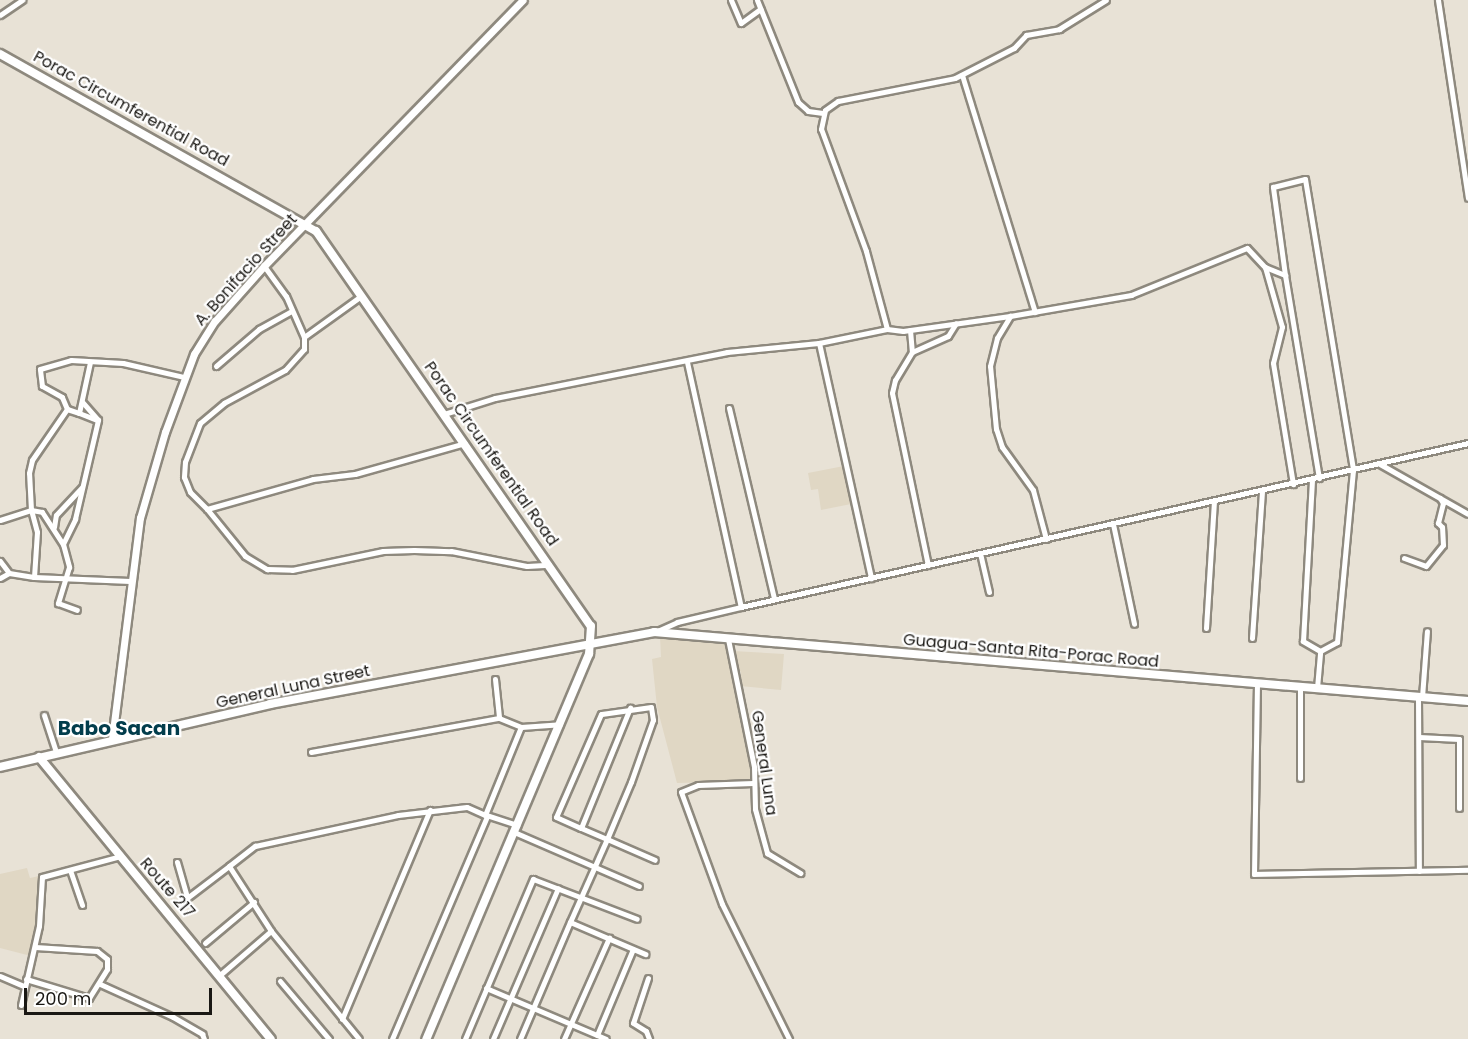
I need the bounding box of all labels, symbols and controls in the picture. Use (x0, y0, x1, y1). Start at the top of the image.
street label: Porac Circumferential Road (30, 47, 232, 171)
street label: A. Bonifacio Street (191, 210, 301, 330)
street label: Porac Circumferential Road (420, 358, 562, 550)
street label: Guagua-Santa Rita-Porac Road (902, 630, 1160, 672)
street label: General Luna Street (214, 661, 372, 713)
street label: General Luna (747, 709, 781, 817)
district label: Babo Sacan (58, 716, 180, 740)
street label: Route 217 (136, 854, 198, 922)
scale bar (27, 976, 214, 1014)
text: 200 m (35, 986, 91, 1011)

